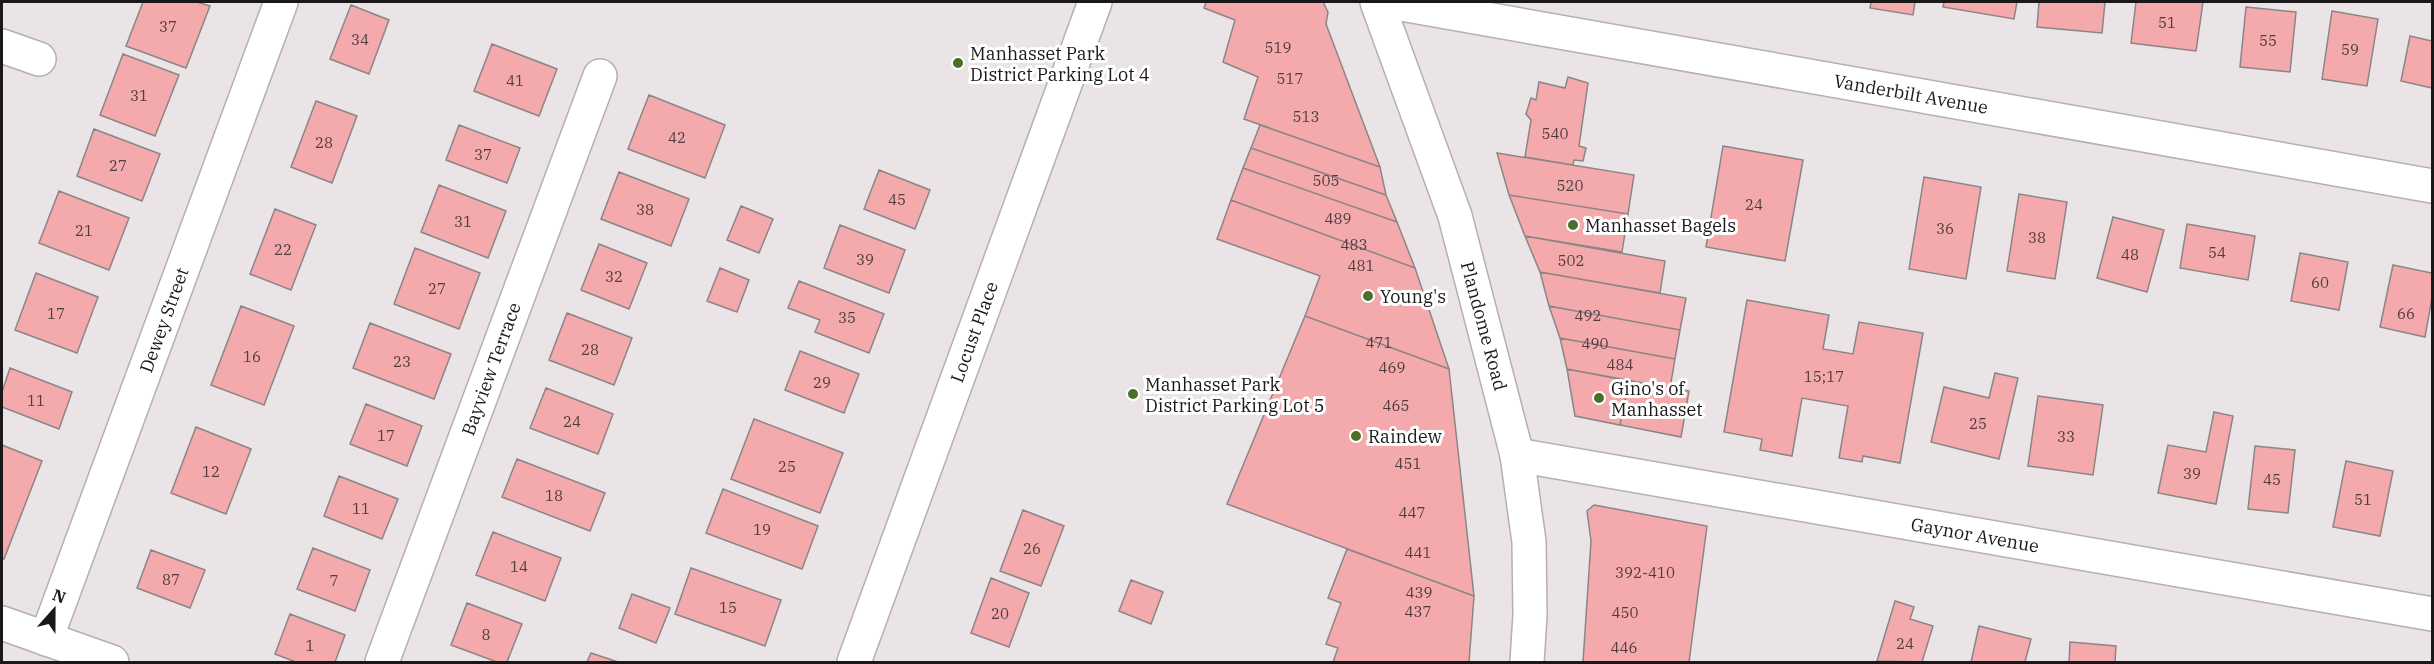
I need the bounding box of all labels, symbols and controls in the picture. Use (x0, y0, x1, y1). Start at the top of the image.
house number: 51 (2158, 13, 2176, 32)
house number: 37 (159, 17, 177, 36)
house number: 34 (351, 30, 369, 49)
house number: 55 (2259, 31, 2277, 50)
house number: 519 (1264, 38, 1292, 57)
house number: 59 (2341, 40, 2359, 59)
place label: Manhasset Park District Parking Lot 4 (970, 42, 1149, 86)
marker: Manhasset Park District Parking Lot 4 (951, 56, 965, 70)
house number: 517 (1276, 69, 1304, 88)
street label: Vanderbilt Avenue (1832, 69, 1990, 119)
house number: 41 (506, 71, 524, 90)
house number: 31 (130, 86, 148, 105)
house number: 513 (1292, 107, 1320, 126)
house number: 540 (1541, 124, 1569, 143)
house number: 42 (668, 128, 686, 147)
house number: 28 (315, 133, 333, 152)
house number: 37 (474, 145, 492, 164)
house number: 27 (109, 156, 127, 175)
house number: 505 (1312, 171, 1340, 190)
house number: 520 (1556, 176, 1584, 195)
house number: 45 (888, 190, 906, 209)
house number: 24 (1745, 195, 1763, 214)
house number: 38 (636, 200, 654, 219)
house number: 489 (1324, 209, 1352, 228)
house number: 31 (454, 212, 472, 231)
place label: Manhasset Bagels (1585, 214, 1736, 237)
marker: Manhasset Bagels (1566, 218, 1580, 232)
house number: 36 (1936, 219, 1954, 238)
house number: 21 (75, 221, 93, 240)
house number: 38 (2028, 228, 2046, 247)
house number: 483 (1340, 235, 1368, 254)
house number: 22 (274, 240, 292, 259)
house number: 54 (2208, 243, 2226, 262)
house number: 48 (2121, 245, 2139, 264)
house number: 39 (856, 250, 874, 269)
house number: 502 (1557, 251, 1585, 270)
house number: 481 (1347, 256, 1375, 275)
street label: Plandome Road (1456, 259, 1512, 393)
street label: Dewey Street (134, 264, 194, 376)
house number: 32 (605, 267, 623, 286)
house number: 60 (2311, 273, 2329, 292)
street label: Locust Place (945, 278, 1003, 386)
house number: 27 (428, 279, 446, 298)
place label: Young's (1380, 285, 1446, 308)
marker: Young's (1361, 289, 1375, 303)
street label: Bayview Terrace (456, 299, 526, 439)
house number: 17 (47, 304, 65, 323)
house number: 66 (2397, 304, 2415, 323)
house number: 492 (1574, 306, 1602, 325)
house number: 35 (838, 308, 856, 327)
house number: 471 (1365, 333, 1393, 352)
house number: 490 (1581, 334, 1609, 353)
house number: 28 (581, 340, 599, 359)
house number: 16 (243, 347, 261, 366)
house number: 23 (393, 352, 411, 371)
house number: 484 (1606, 355, 1634, 374)
house number: 469 (1378, 358, 1406, 377)
house number: 15;17 (1804, 367, 1844, 386)
house number: 29 (813, 373, 831, 392)
place label: Manhasset Park District Parking Lot 5 (1145, 373, 1324, 417)
place label: Gino's of Manhasset (1611, 377, 1703, 421)
marker: Manhasset Park District Parking Lot 5 (1126, 387, 1140, 401)
house number: 11 (27, 391, 45, 410)
marker: Gino's of Manhasset (1592, 391, 1606, 405)
house number: 465 (1382, 396, 1410, 415)
house number: 24 (563, 412, 581, 431)
house number: 25 (1969, 414, 1987, 433)
place label: Raindew (1368, 425, 1442, 448)
house number: 17 (377, 426, 395, 445)
house number: 33 (2057, 427, 2075, 446)
marker: Raindew (1349, 429, 1363, 443)
house number: 451 (1394, 454, 1422, 473)
house number: 25 (778, 457, 796, 476)
house number: 12 (202, 462, 220, 481)
house number: 39 (2183, 464, 2201, 483)
house number: 45 (2263, 470, 2281, 489)
house number: 18 (545, 486, 563, 505)
house number: 51 (2354, 490, 2372, 509)
house number: 11 (352, 499, 370, 518)
house number: 447 (1398, 503, 1426, 522)
street label: Gaynor Avenue (1909, 512, 2041, 558)
house number: 19 (753, 520, 771, 539)
house number: 26 (1023, 539, 1041, 558)
house number: 441 (1404, 543, 1432, 562)
house number: 14 (510, 557, 528, 576)
house number: 392-410 (1615, 563, 1675, 582)
house number: 87 (162, 570, 180, 589)
house number: 7 (329, 571, 339, 590)
north arrow (24, 580, 84, 640)
house number: 439 (1405, 583, 1433, 602)
text: N (50, 584, 69, 608)
house number: 15 (719, 598, 737, 617)
house number: 437 (1404, 602, 1432, 621)
house number: 450 (1611, 603, 1639, 622)
house number: 20 (991, 604, 1009, 623)
house number: 8 (481, 625, 491, 644)
house number: 24 (1896, 634, 1914, 653)
house number: 1 (305, 636, 315, 655)
house number: 446 (1610, 638, 1638, 657)

